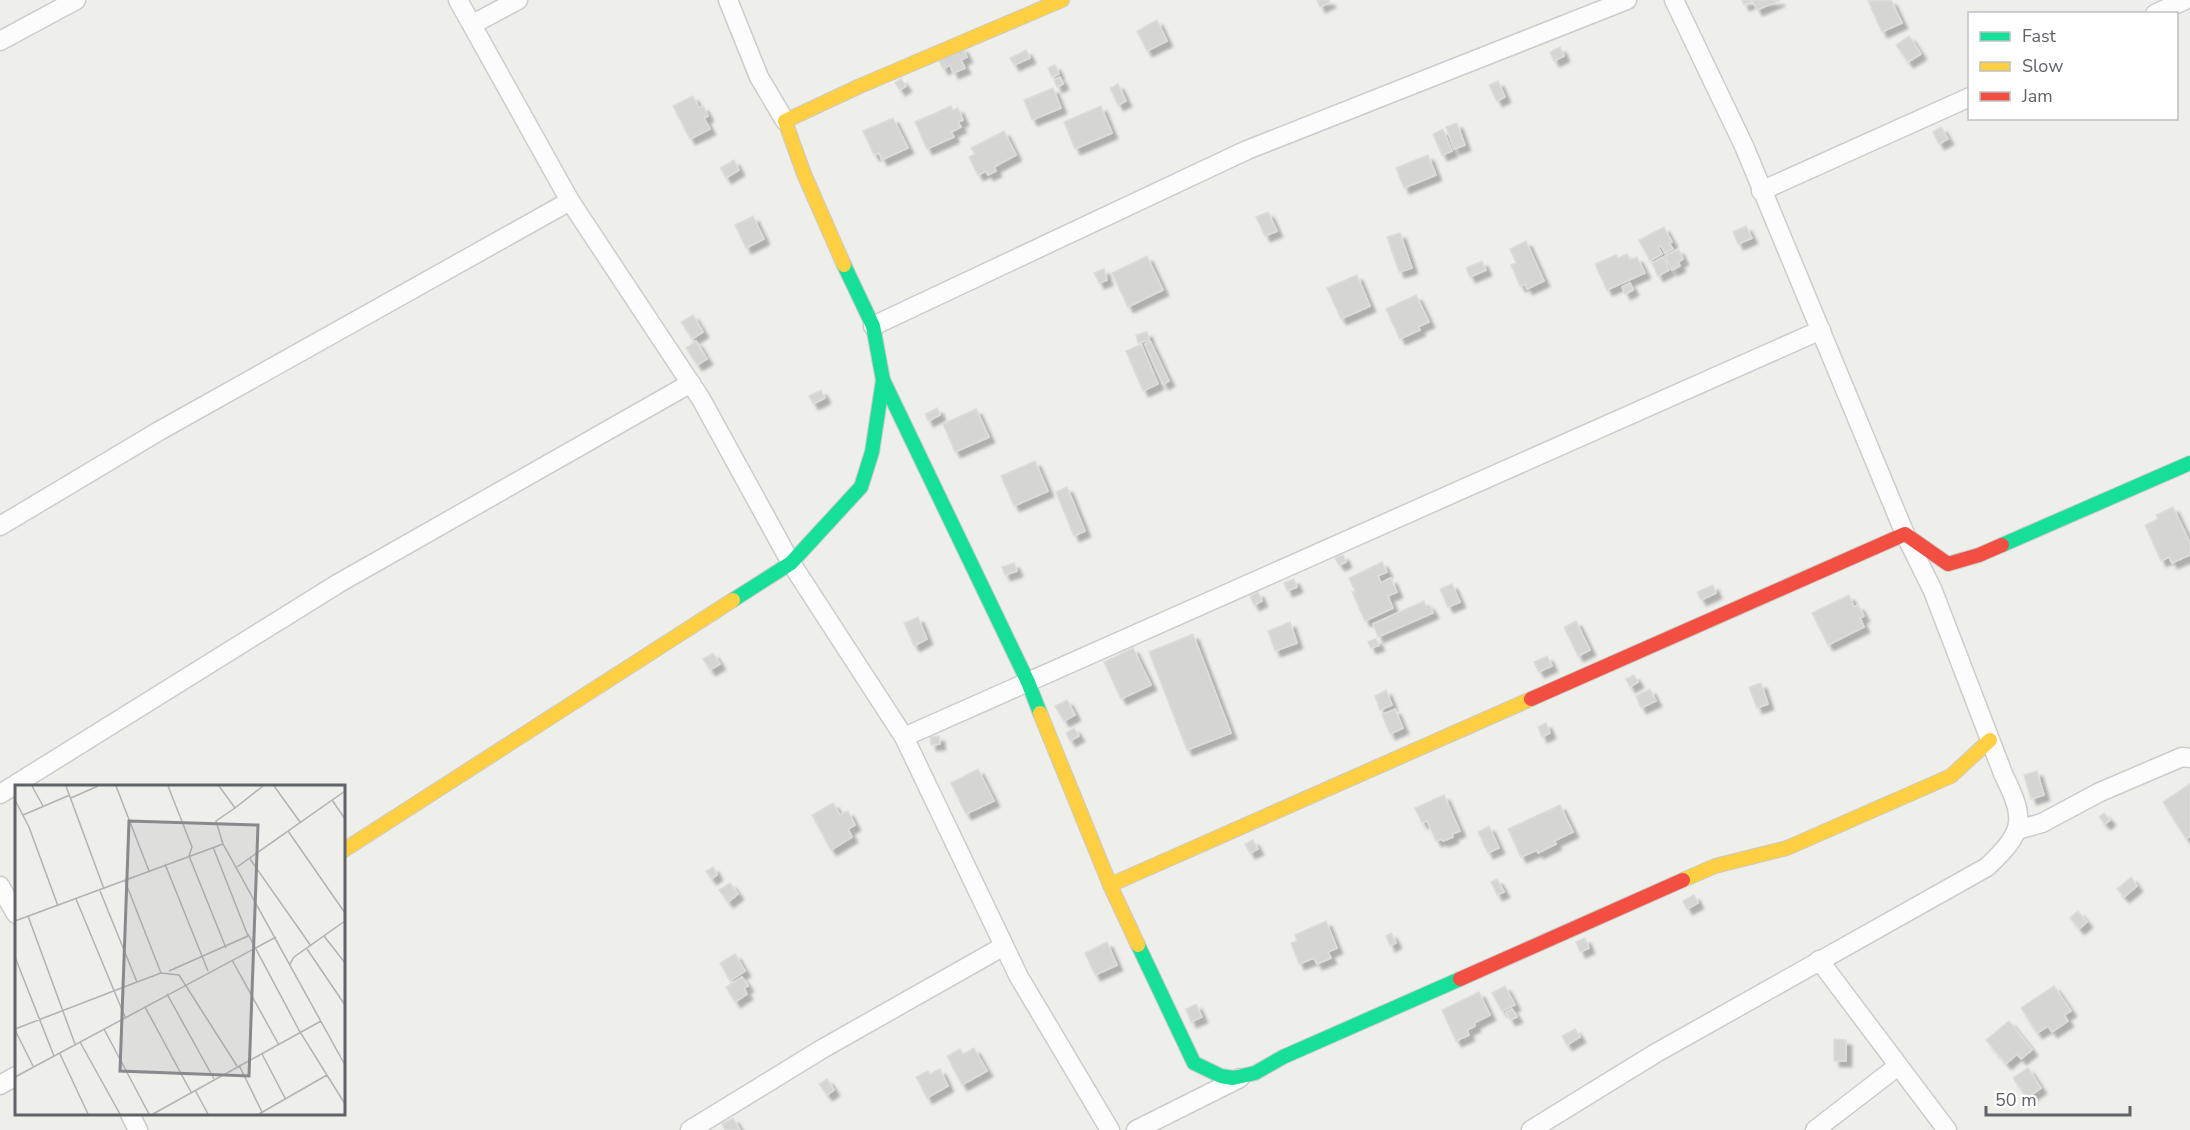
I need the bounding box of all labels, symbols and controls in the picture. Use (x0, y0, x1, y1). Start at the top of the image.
legend (1968, 12, 2178, 120)
text: Fast (2022, 24, 2057, 48)
text: Slow (2022, 54, 2063, 78)
text: Jam (2021, 84, 2053, 108)
inset map (15, 785, 345, 1115)
scale bar (1986, 1079, 2130, 1117)
text: 50 m (1995, 1088, 2037, 1112)

